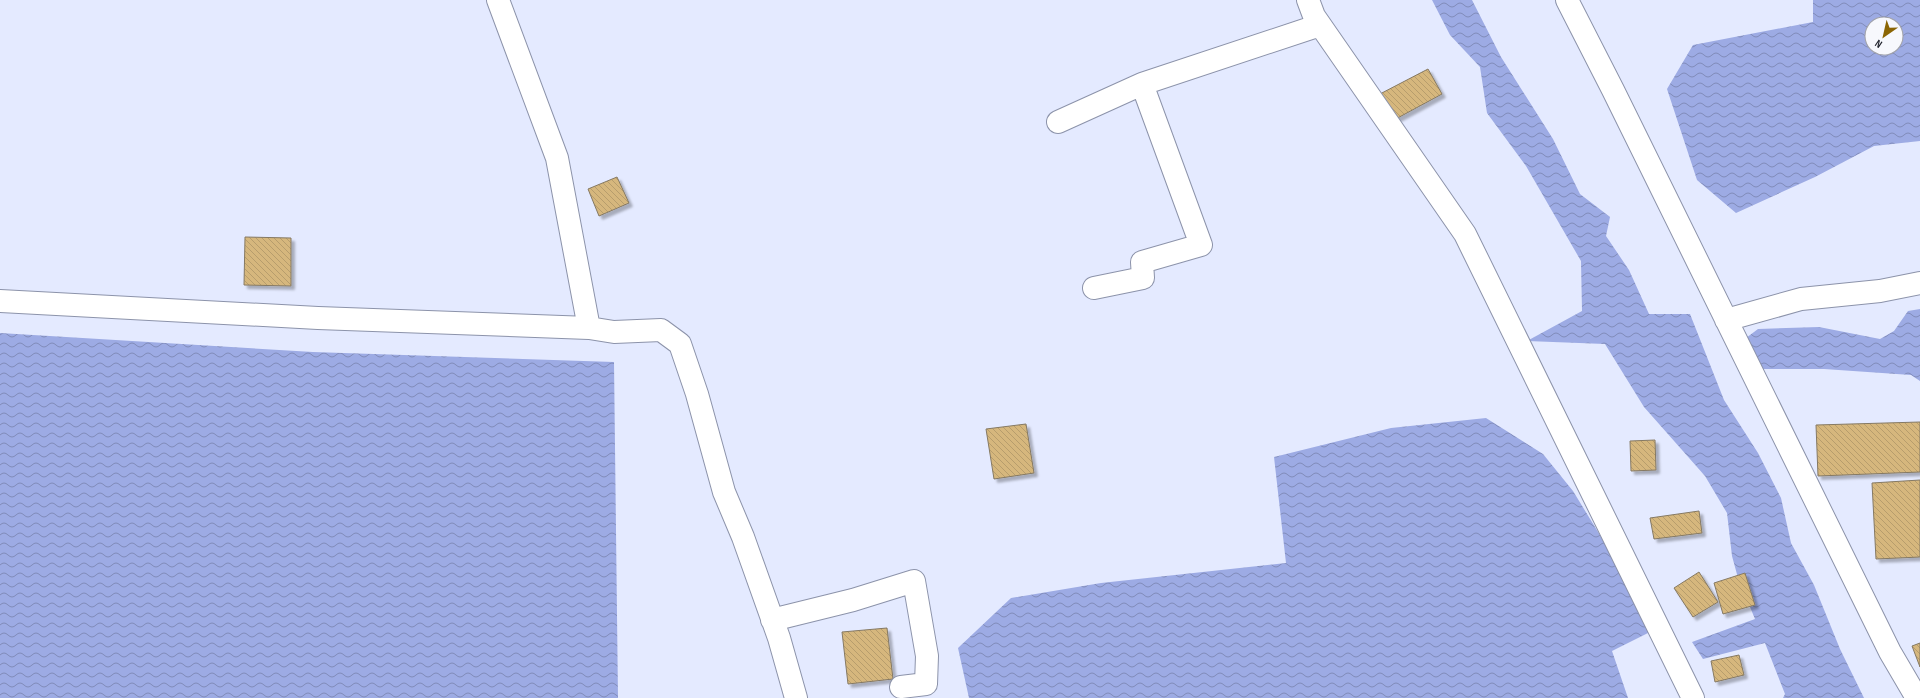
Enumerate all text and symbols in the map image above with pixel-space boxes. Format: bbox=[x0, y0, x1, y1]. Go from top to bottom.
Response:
north arrow bbox=[1864, 16, 1904, 56]
text: N bbox=[1873, 37, 1885, 51]

